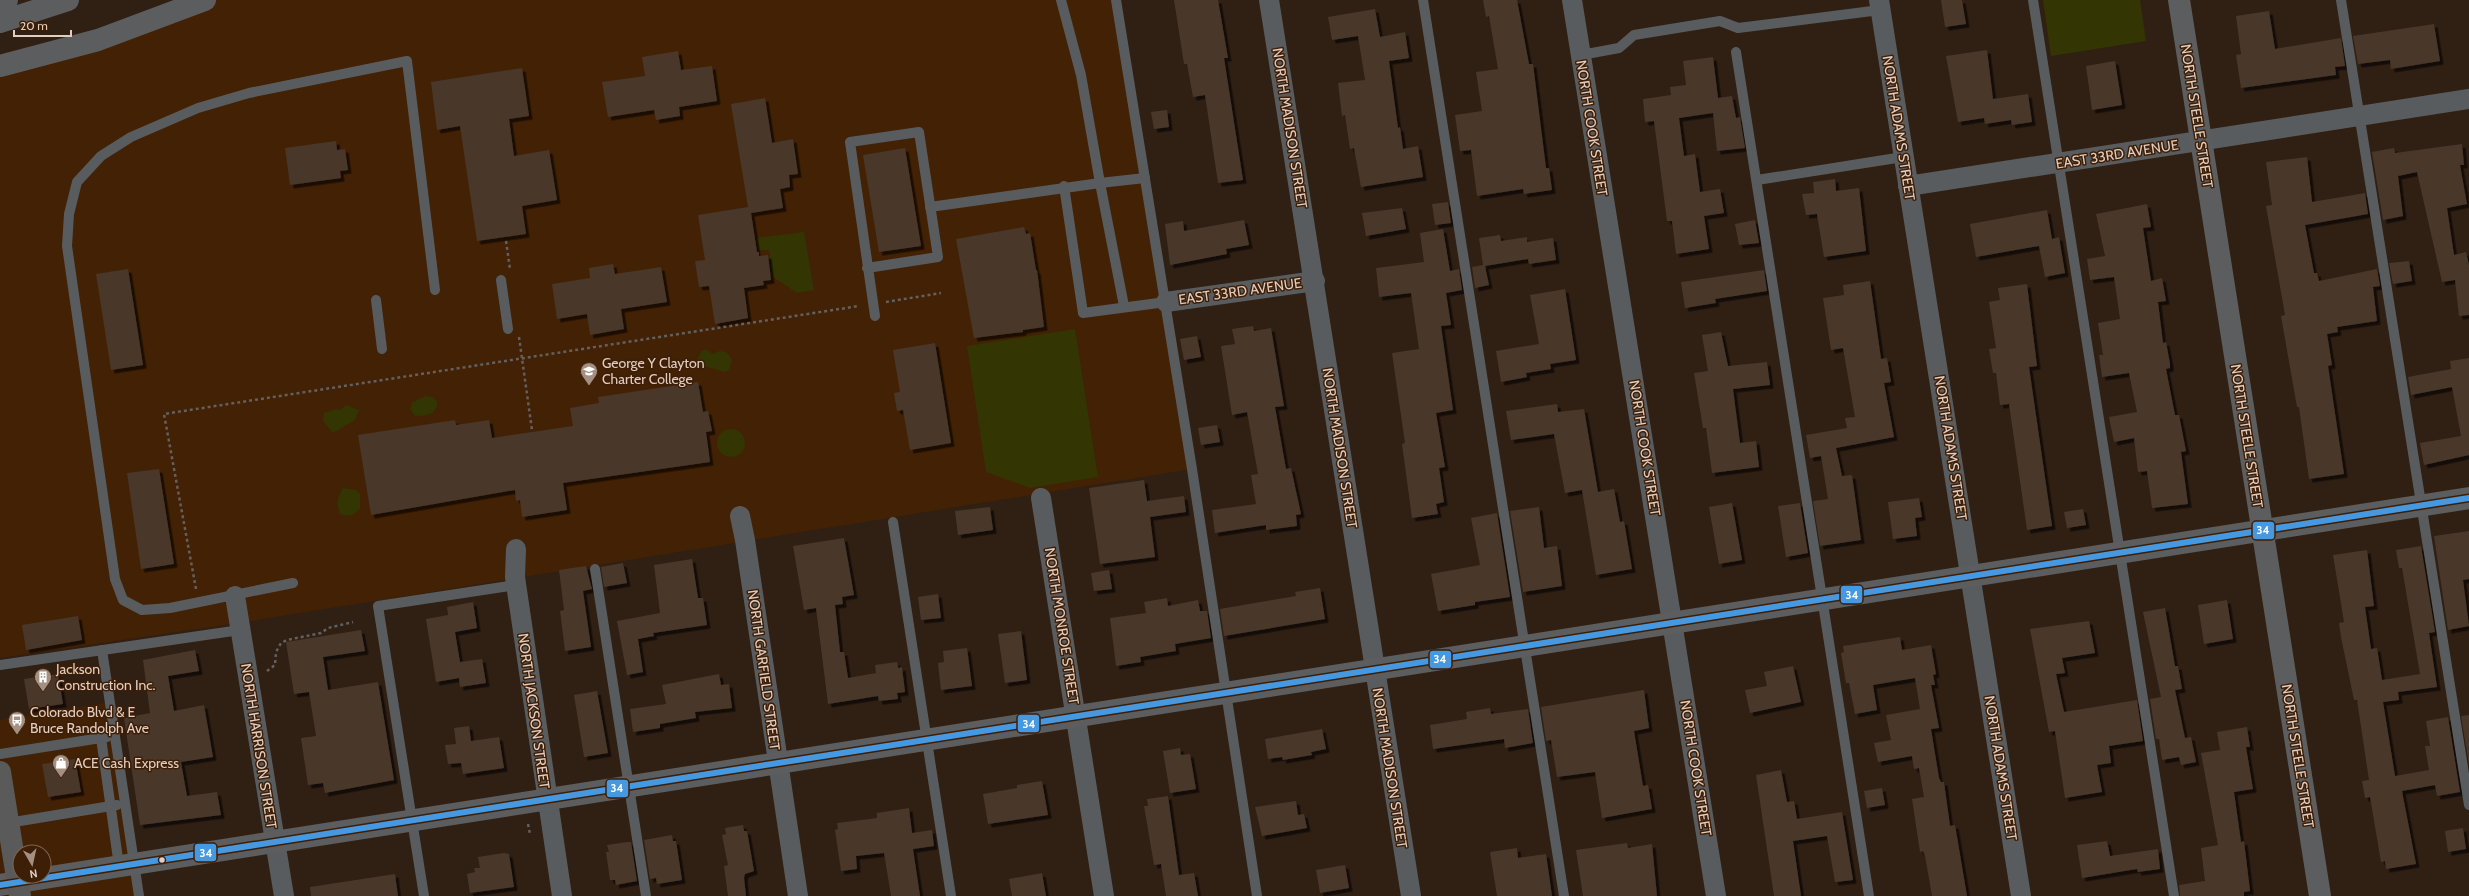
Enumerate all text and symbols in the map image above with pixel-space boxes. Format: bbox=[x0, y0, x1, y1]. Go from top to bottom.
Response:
scale bar bbox=[14, 12, 71, 38]
text: 20 m bbox=[20, 18, 48, 33]
street label: NORTH STEELE STREET bbox=[2177, 43, 2217, 190]
street label: NORTH MADISON STREET bbox=[1268, 47, 1312, 210]
street label: NORTH ADAMS STREET bbox=[1879, 54, 1919, 202]
street label: NORTH COOK STREET bbox=[1572, 59, 1612, 198]
street label: EAST 33RD AVENUE bbox=[2054, 135, 2180, 173]
street label: EAST 33RD AVENUE bbox=[1177, 273, 1303, 309]
place label: George Y Clayton Charter College bbox=[602, 354, 705, 388]
school or university icon: George Y Clayton Charter College bbox=[579, 361, 599, 386]
street label: NORTH STEELE STREET bbox=[2227, 363, 2267, 510]
street label: NORTH MADISON STREET bbox=[1318, 367, 1362, 530]
street label: NORTH ADAMS STREET bbox=[1931, 374, 1971, 522]
street label: NORTH COOK STREET bbox=[1625, 379, 1665, 518]
line badge: 34 bbox=[2252, 521, 2275, 540]
text: 34 bbox=[2257, 523, 2270, 537]
street label: NORTH MONROE STREET bbox=[1041, 546, 1083, 706]
line badge: 34 bbox=[1840, 585, 1863, 604]
text: 34 bbox=[1846, 588, 1859, 602]
street label: NORTH GARFIELD STREET bbox=[744, 589, 784, 752]
street label: NORTH JACKSON STREET bbox=[514, 632, 554, 790]
line badge: 34 bbox=[1429, 650, 1452, 669]
text: 34 bbox=[1434, 652, 1447, 666]
place label: Jackson Construction Inc. bbox=[55, 660, 156, 694]
street label: NORTH HARRISON STREET bbox=[237, 662, 281, 831]
building icon: Jackson Construction Inc. bbox=[33, 667, 53, 692]
street label: NORTH STEELE STREET bbox=[2278, 683, 2318, 830]
street label: NORTH MADISON STREET bbox=[1368, 687, 1412, 850]
street label: NORTH ADAMS STREET bbox=[1981, 694, 2021, 842]
street label: NORTH COOK STREET bbox=[1676, 699, 1716, 838]
place label: Colorado Blvd & E Bruce Randolph Ave bbox=[30, 703, 149, 737]
bus stop icon: Colorado Blvd & E Bruce Randolph Ave bbox=[7, 710, 27, 735]
line badge: 34 bbox=[1017, 714, 1040, 733]
text: 34 bbox=[1023, 717, 1036, 731]
shop icon: ACE Cash Express bbox=[51, 753, 71, 778]
place label: ACE Cash Express bbox=[74, 754, 179, 772]
line badge: 34 bbox=[606, 779, 629, 798]
text: 34 bbox=[611, 781, 624, 795]
line badge: 34 bbox=[194, 843, 217, 862]
north arrow bbox=[12, 844, 52, 884]
text: 34 bbox=[200, 846, 213, 860]
unlabelled marker bbox=[157, 855, 167, 865]
text: N bbox=[29, 866, 39, 881]

